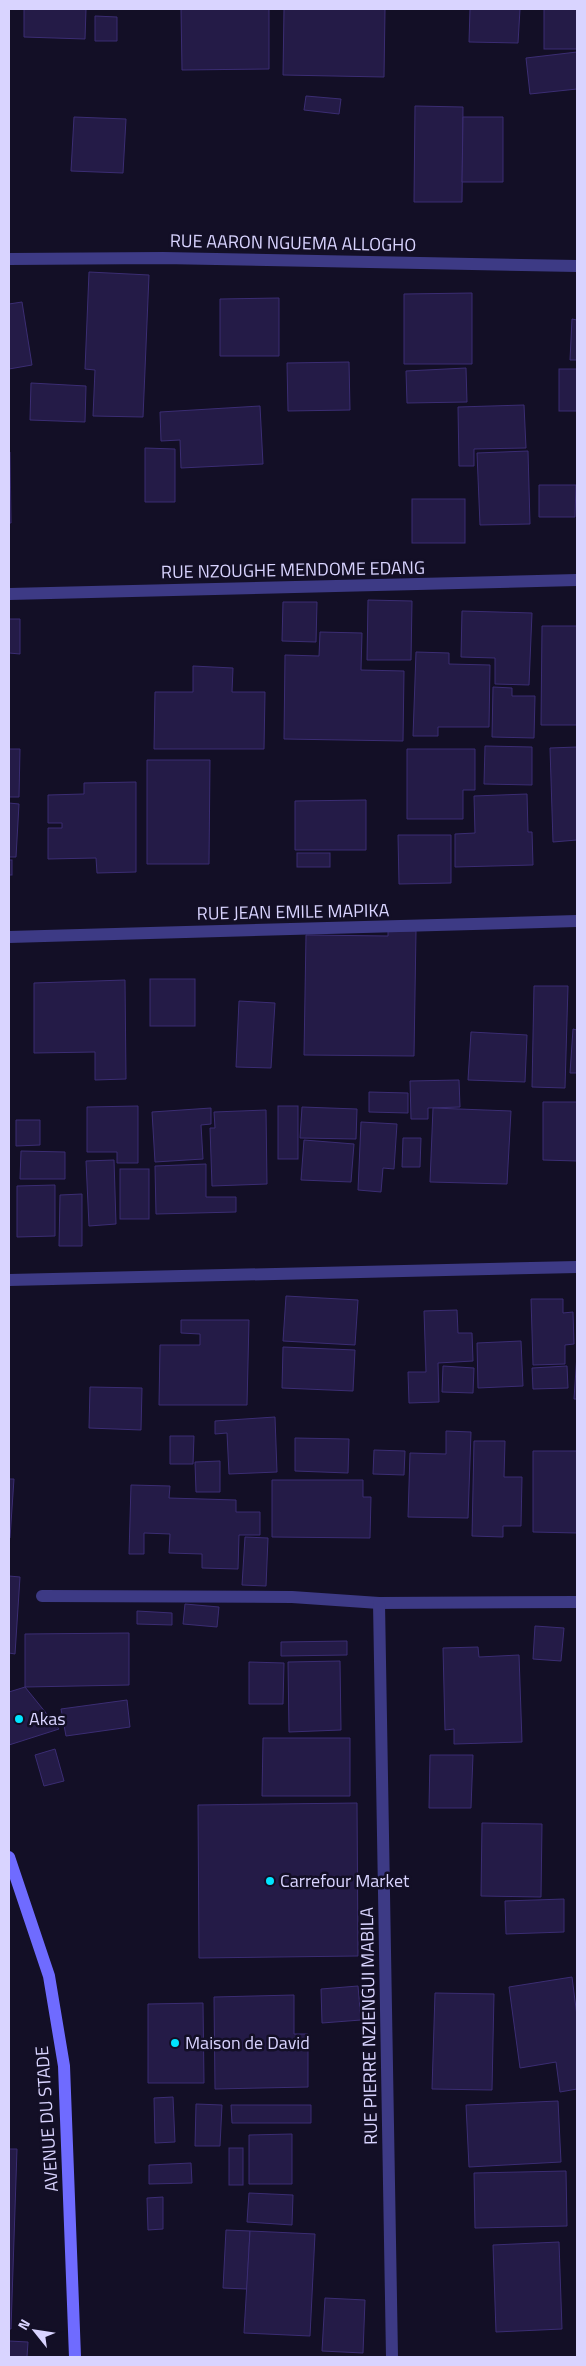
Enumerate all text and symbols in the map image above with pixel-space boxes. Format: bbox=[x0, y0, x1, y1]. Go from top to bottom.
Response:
street label: RUE AARON NGUEMA ALLOGHO bbox=[170, 227, 416, 258]
street label: RUE NZOUGHE MENDOME EDANG bbox=[161, 554, 425, 585]
street label: RUE JEAN EMILE MAPIKA bbox=[196, 896, 390, 927]
place label: Akas bbox=[29, 1705, 66, 1732]
marker: Akas bbox=[13, 1713, 25, 1725]
place label: Carrefour Market bbox=[280, 1867, 410, 1894]
marker: Carrefour Market bbox=[264, 1875, 276, 1887]
street label: RUE PIERRE NZIENGUI MABILA bbox=[353, 1907, 384, 2145]
place label: Maison de David bbox=[185, 2029, 310, 2056]
marker: Maison de David bbox=[169, 2037, 181, 2049]
street label: AVENUE DU STADE bbox=[28, 2045, 65, 2193]
north arrow bbox=[10, 2306, 60, 2356]
text: N bbox=[12, 2315, 35, 2334]

